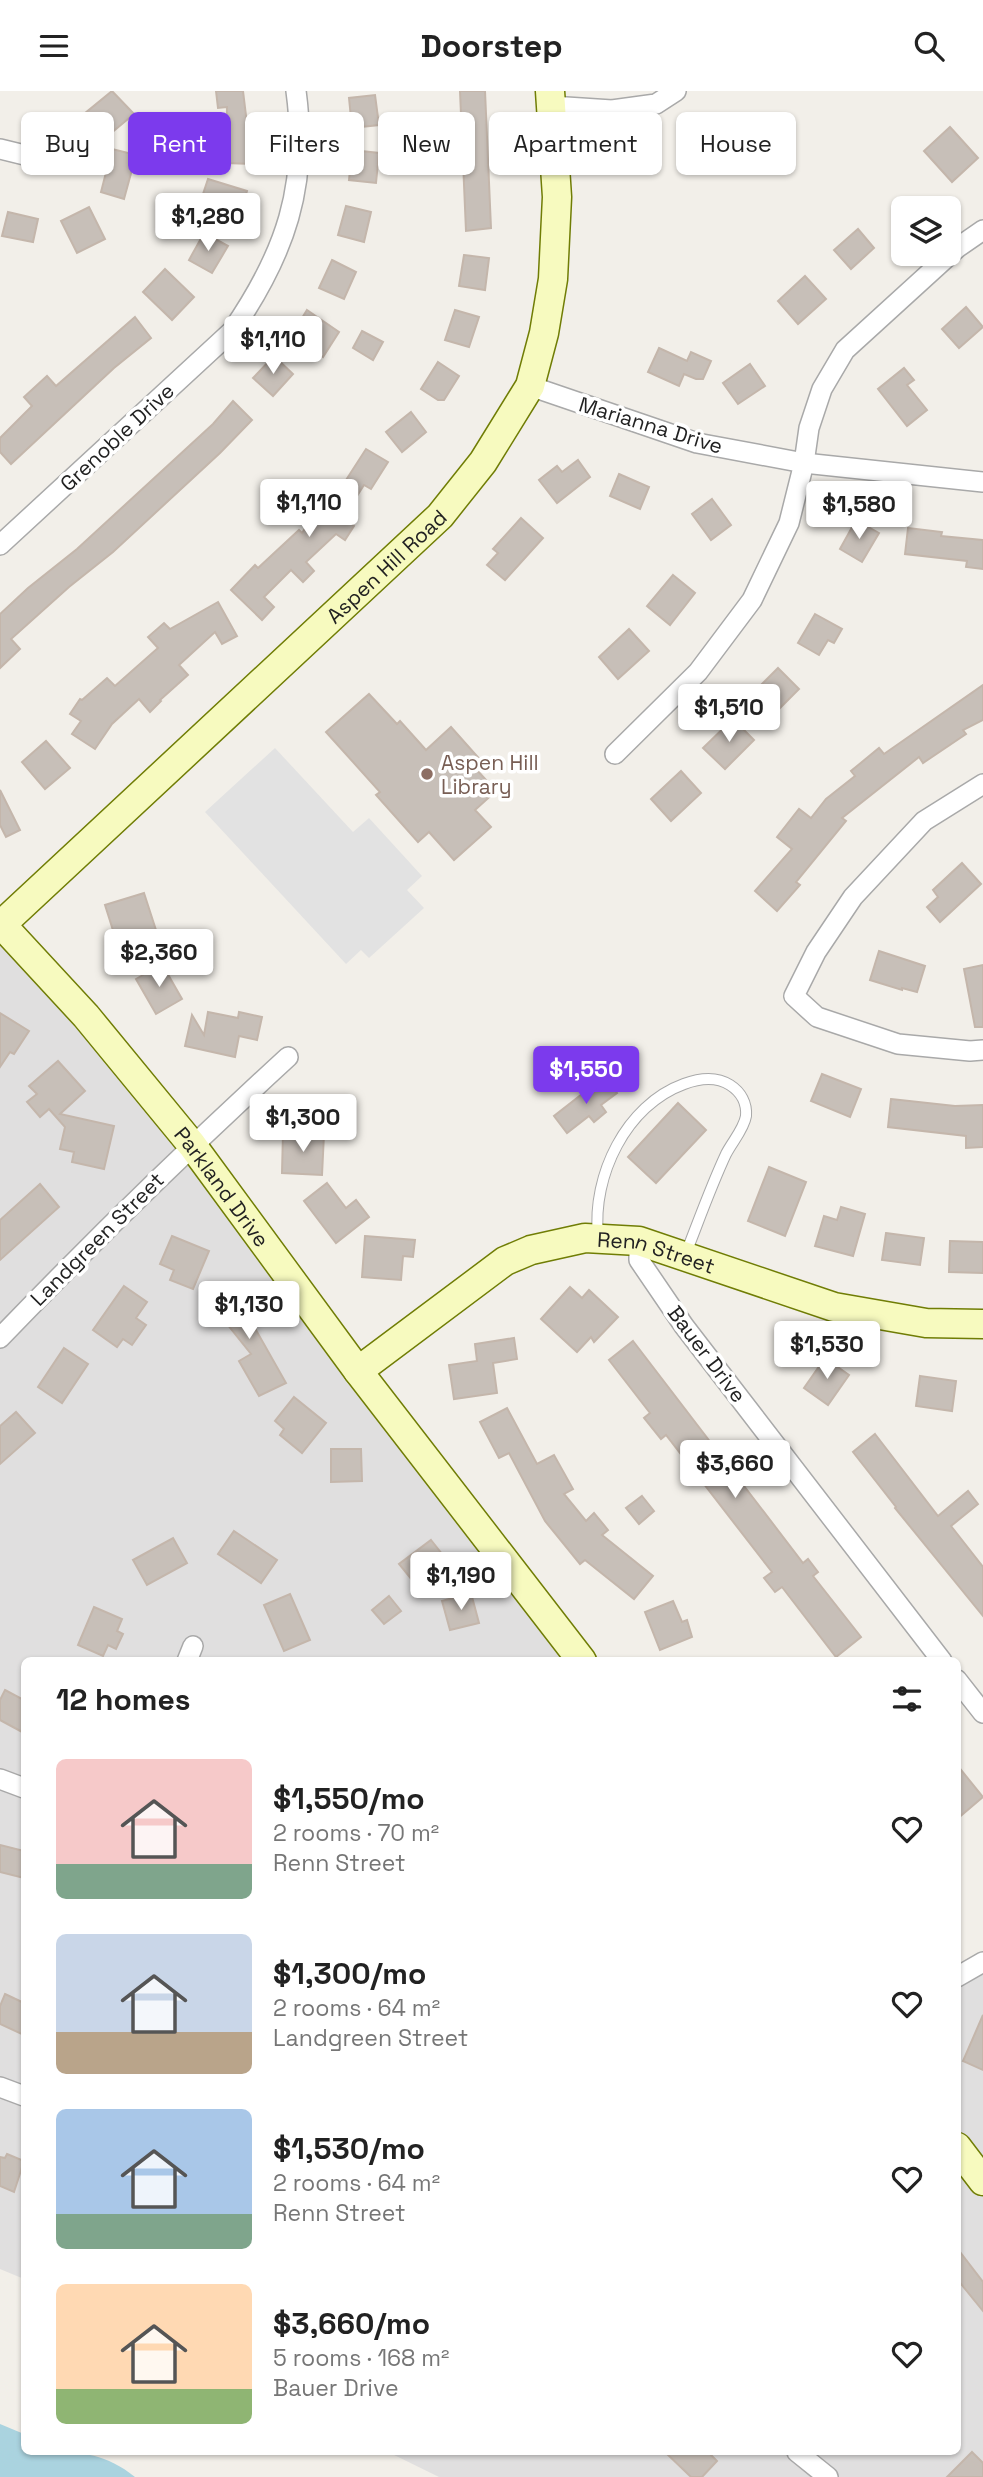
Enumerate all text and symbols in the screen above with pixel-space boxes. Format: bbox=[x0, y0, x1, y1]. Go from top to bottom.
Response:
text: Doorstep bbox=[420, 26, 563, 66]
icon: menu bbox=[35, 27, 73, 65]
icon: search bbox=[910, 27, 948, 65]
chip: Buy bbox=[21, 112, 114, 175]
chip: Rent bbox=[128, 112, 231, 175]
chip: Filters bbox=[245, 112, 364, 175]
chip: New bbox=[378, 112, 475, 175]
chip: Apartment bbox=[489, 112, 662, 175]
chip: House bbox=[676, 112, 796, 175]
pin: $1,280 bbox=[151, 193, 265, 253]
map controls bbox=[891, 196, 961, 266]
button: layers bbox=[891, 196, 961, 266]
text: $1,280 bbox=[171, 201, 245, 231]
pin: $1,110 bbox=[216, 317, 330, 376]
text: $1,110 bbox=[240, 324, 306, 354]
street label: Grenoble Drive bbox=[54, 377, 180, 497]
street label: Marianna Drive bbox=[576, 390, 726, 460]
pin: $1,110 bbox=[252, 479, 366, 539]
pin: $1,580 bbox=[802, 482, 916, 541]
text: $1,110 bbox=[276, 487, 342, 517]
text: $1,580 bbox=[822, 489, 896, 519]
street label: Aspen Hill Road bbox=[320, 503, 452, 629]
pin: $1,510 bbox=[672, 685, 786, 744]
text: $1,510 bbox=[694, 692, 764, 722]
place label: Aspen Hill Library bbox=[441, 749, 539, 800]
marker: Aspen Hill Library bbox=[419, 766, 435, 782]
pin: $2,360 bbox=[102, 929, 216, 989]
text: $2,360 bbox=[120, 937, 198, 967]
pin: $1,550 bbox=[529, 1047, 643, 1106]
text: $1,550 bbox=[549, 1054, 623, 1084]
pin: $1,300 bbox=[246, 1095, 360, 1154]
text: $1,300 bbox=[266, 1102, 340, 1132]
street label: Parkland Drive bbox=[169, 1121, 276, 1252]
street label: Landgreen Street bbox=[24, 1166, 170, 1312]
street label: Renn Street bbox=[597, 1225, 718, 1279]
pin: $1,130 bbox=[192, 1281, 306, 1341]
text: $1,130 bbox=[214, 1289, 284, 1319]
street label: Bauer Drive bbox=[662, 1300, 752, 1408]
pin: $1,530 bbox=[770, 1321, 884, 1381]
text: $1,530 bbox=[790, 1329, 864, 1359]
pin: $3,660 bbox=[678, 1441, 792, 1500]
text: $3,660 bbox=[696, 1448, 774, 1478]
pin: $1,190 bbox=[404, 1553, 518, 1612]
text: $1,190 bbox=[426, 1560, 496, 1590]
text: 12 homes bbox=[56, 1680, 191, 1719]
icon: filters bbox=[888, 1680, 926, 1718]
text: $1,550/mo bbox=[273, 1779, 425, 1818]
icon: home bbox=[112, 1787, 196, 1871]
icon: heart bbox=[888, 1810, 926, 1848]
text: 2 rooms · 70 m² bbox=[273, 1818, 439, 1848]
text: Renn Street bbox=[273, 1848, 406, 1878]
text: $1,300/mo bbox=[273, 1954, 426, 1993]
icon: home bbox=[112, 1962, 196, 2046]
icon: heart bbox=[888, 1985, 926, 2023]
text: 2 rooms · 64 m² bbox=[273, 1993, 440, 2023]
text: Landgreen Street bbox=[273, 2023, 468, 2053]
text: $1,530/mo bbox=[273, 2129, 425, 2168]
icon: home bbox=[112, 2137, 196, 2221]
icon: heart bbox=[888, 2160, 926, 2198]
text: 2 rooms · 64 m² bbox=[273, 2168, 440, 2198]
text: Renn Street bbox=[273, 2198, 406, 2228]
text: $3,660/mo bbox=[273, 2304, 430, 2343]
icon: home bbox=[112, 2312, 196, 2396]
icon: heart bbox=[888, 2335, 926, 2373]
text: 5 rooms · 168 m² bbox=[273, 2343, 450, 2373]
text: Bauer Drive bbox=[273, 2373, 399, 2403]

